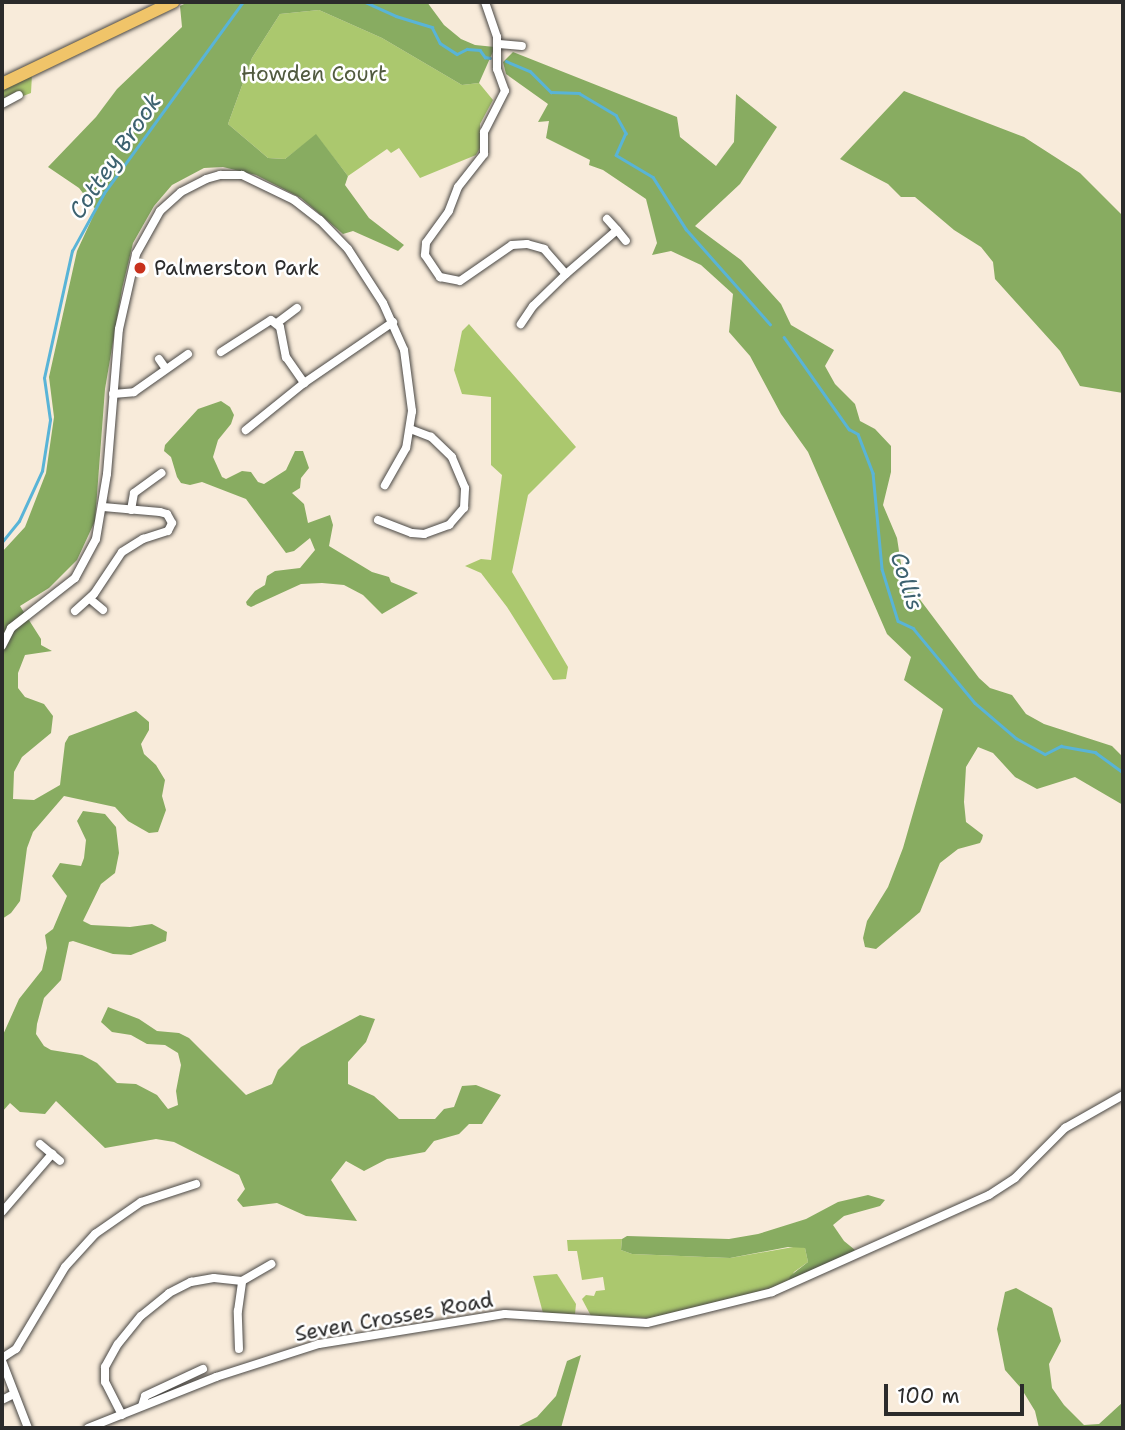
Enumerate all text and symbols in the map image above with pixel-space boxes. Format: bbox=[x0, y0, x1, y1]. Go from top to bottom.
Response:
park label: Howden Court bbox=[241, 61, 387, 87]
water label: Cottey Brook bbox=[63, 88, 167, 224]
place label: Palmerston Park bbox=[154, 255, 319, 281]
marker: Palmerston Park bbox=[132, 260, 148, 276]
water label: Collis bbox=[885, 548, 929, 614]
street label: Seven Crosses Road bbox=[293, 1287, 495, 1347]
scale bar bbox=[887, 1370, 1027, 1414]
text: 100 m bbox=[897, 1382, 960, 1410]

